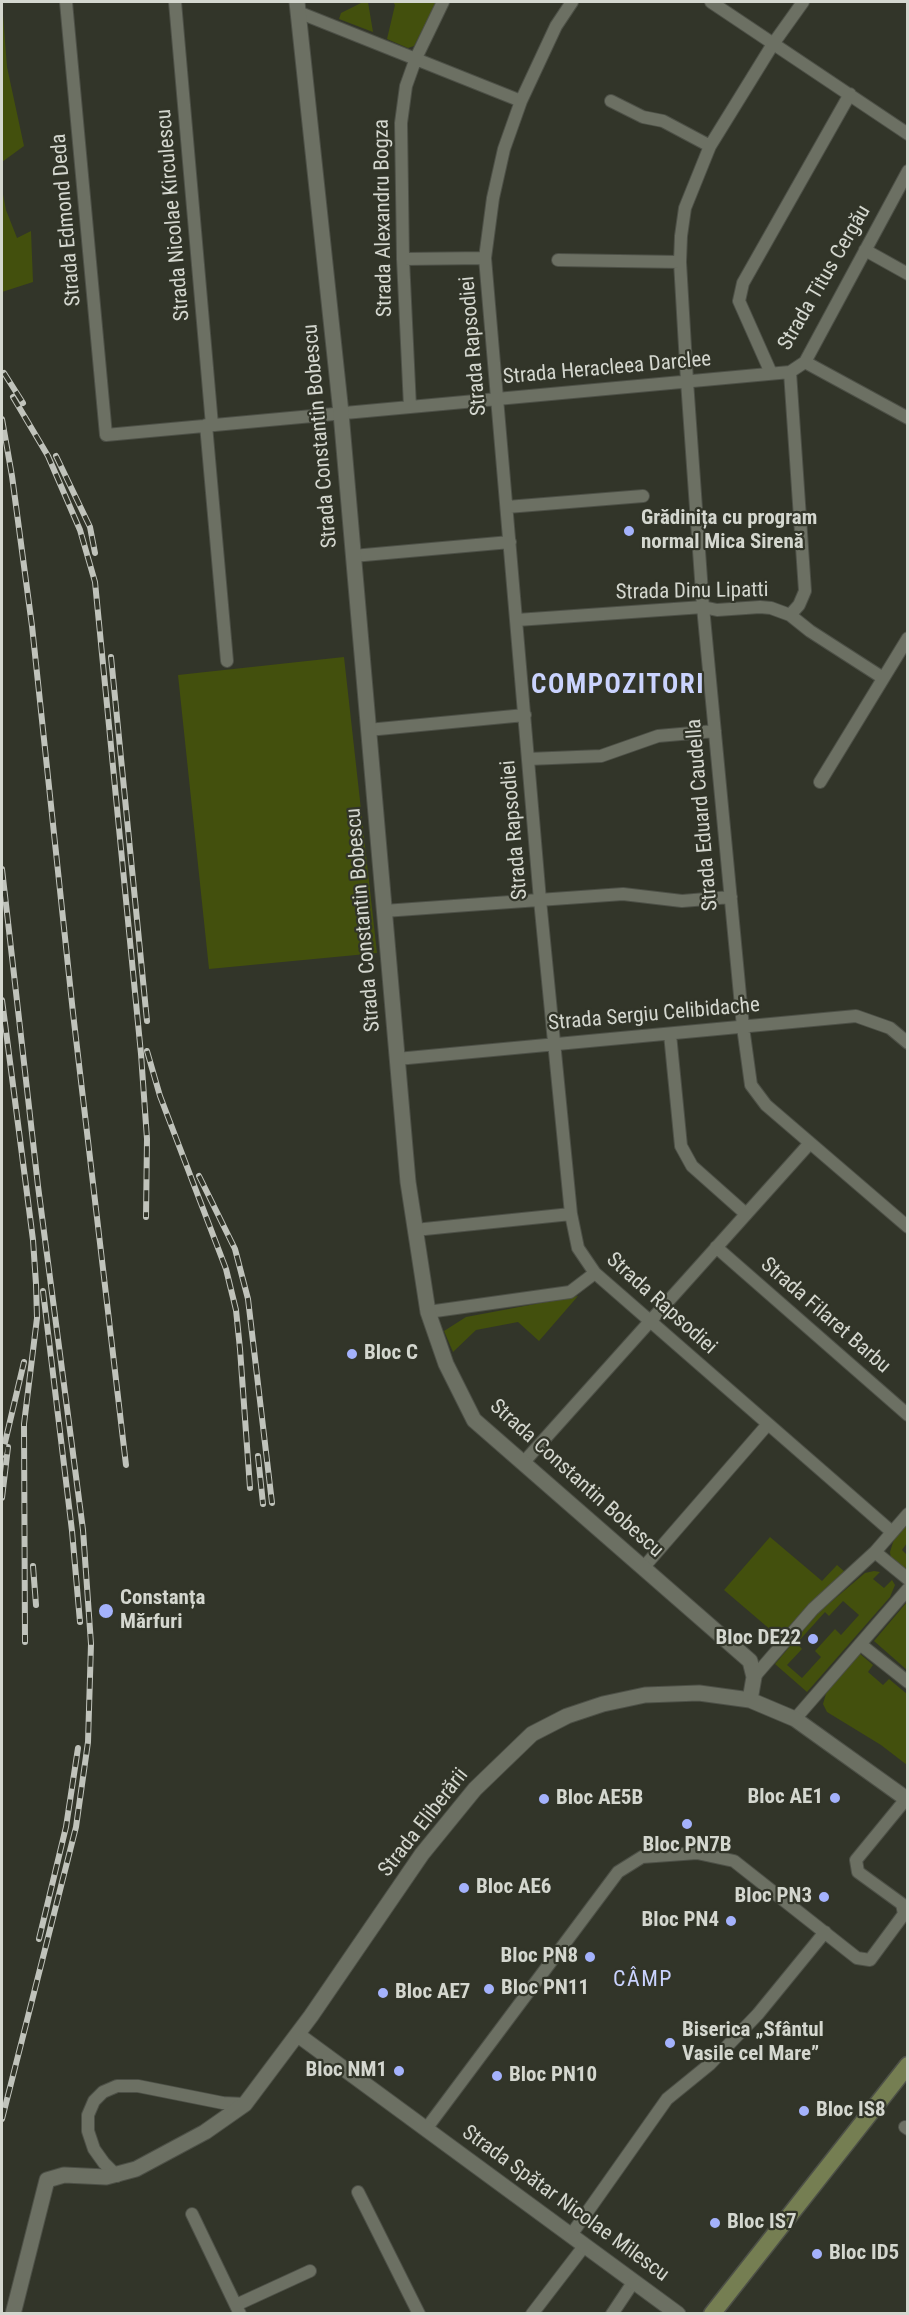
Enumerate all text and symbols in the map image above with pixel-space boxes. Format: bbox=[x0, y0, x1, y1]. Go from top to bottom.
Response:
street label: Strada Nicolae Kirculescu bbox=[152, 108, 196, 322]
street label: Strada Alexandru Bogza bbox=[370, 119, 398, 317]
street label: Strada Edmond Deda bbox=[47, 133, 87, 307]
street label: Strada Titus Cergău bbox=[773, 201, 877, 355]
street label: Strada Rapsodiei bbox=[455, 275, 493, 417]
street label: Strada Constantin Bobescu bbox=[299, 323, 343, 549]
street label: Strada Heracleea Darclee bbox=[502, 347, 712, 391]
place label: Grădinița cu program normal Mica Sirenă bbox=[641, 506, 817, 556]
marker: Grădinița cu program normal Mica Sirenă bbox=[622, 524, 636, 538]
street label: Strada Dinu Lipatti bbox=[615, 578, 769, 606]
district label: COMPOZITORI bbox=[531, 670, 705, 702]
street label: Strada Eduard Caudella bbox=[682, 718, 724, 912]
street label: Strada Rapsodiei bbox=[496, 759, 534, 901]
street label: Strada Constantin Bobescu bbox=[342, 807, 386, 1033]
street label: Strada Sergiu Celibidache bbox=[547, 993, 761, 1037]
street label: Strada Rapsodiei bbox=[601, 1248, 721, 1360]
street label: Strada Filaret Barbu bbox=[755, 1253, 895, 1379]
place label: Bloc C bbox=[364, 1341, 418, 1367]
marker: Bloc C bbox=[345, 1347, 359, 1361]
street label: Strada Constantin Bobescu bbox=[484, 1394, 668, 1564]
place label: Constanța Mărfuri bbox=[120, 1586, 205, 1636]
marker: Constanța Mărfuri bbox=[97, 1602, 115, 1620]
place label: Bloc DE22 bbox=[716, 1626, 801, 1652]
marker: Bloc DE22 bbox=[806, 1632, 820, 1646]
street label: Strada Eliberării bbox=[374, 1764, 474, 1882]
place label: Bloc AE1 bbox=[748, 1785, 823, 1811]
place label: Bloc AE5B bbox=[556, 1786, 643, 1812]
marker: Bloc AE1 bbox=[828, 1791, 842, 1805]
marker: Bloc AE5B bbox=[537, 1792, 551, 1806]
marker: Bloc PN7B bbox=[680, 1817, 694, 1831]
place label: Bloc PN7B bbox=[642, 1833, 732, 1859]
place label: Bloc AE6 bbox=[476, 1875, 551, 1901]
marker: Bloc AE6 bbox=[457, 1881, 471, 1895]
place label: Bloc PN3 bbox=[735, 1884, 812, 1910]
marker: Bloc PN3 bbox=[817, 1890, 831, 1904]
place label: Bloc PN4 bbox=[642, 1908, 719, 1934]
marker: Bloc PN4 bbox=[724, 1914, 738, 1928]
place label: Bloc PN8 bbox=[501, 1944, 578, 1970]
marker: Bloc PN8 bbox=[583, 1950, 597, 1964]
district label: CÂMP bbox=[613, 1967, 673, 1993]
place label: Bloc PN11 bbox=[501, 1976, 589, 2002]
place label: Bloc AE7 bbox=[395, 1980, 470, 2006]
marker: Bloc PN11 bbox=[482, 1982, 496, 1996]
marker: Bloc AE7 bbox=[376, 1986, 390, 2000]
place label: Biserica „Sfântul Vasile cel Mare” bbox=[682, 2018, 824, 2068]
marker: Biserica „Sfântul Vasile cel Mare” bbox=[663, 2036, 677, 2050]
place label: Bloc NM1 bbox=[306, 2058, 387, 2084]
place label: Bloc PN10 bbox=[509, 2063, 597, 2089]
marker: Bloc NM1 bbox=[392, 2064, 406, 2078]
marker: Bloc PN10 bbox=[490, 2069, 504, 2083]
place label: Bloc IS8 bbox=[816, 2098, 886, 2124]
marker: Bloc IS8 bbox=[797, 2104, 811, 2118]
street label: Strada Spătar Nicolae Milescu bbox=[457, 2120, 673, 2288]
place label: Bloc IS7 bbox=[727, 2210, 797, 2236]
marker: Bloc IS7 bbox=[708, 2216, 722, 2230]
place label: Bloc ID5 bbox=[829, 2241, 899, 2267]
marker: Bloc ID5 bbox=[810, 2247, 824, 2261]

